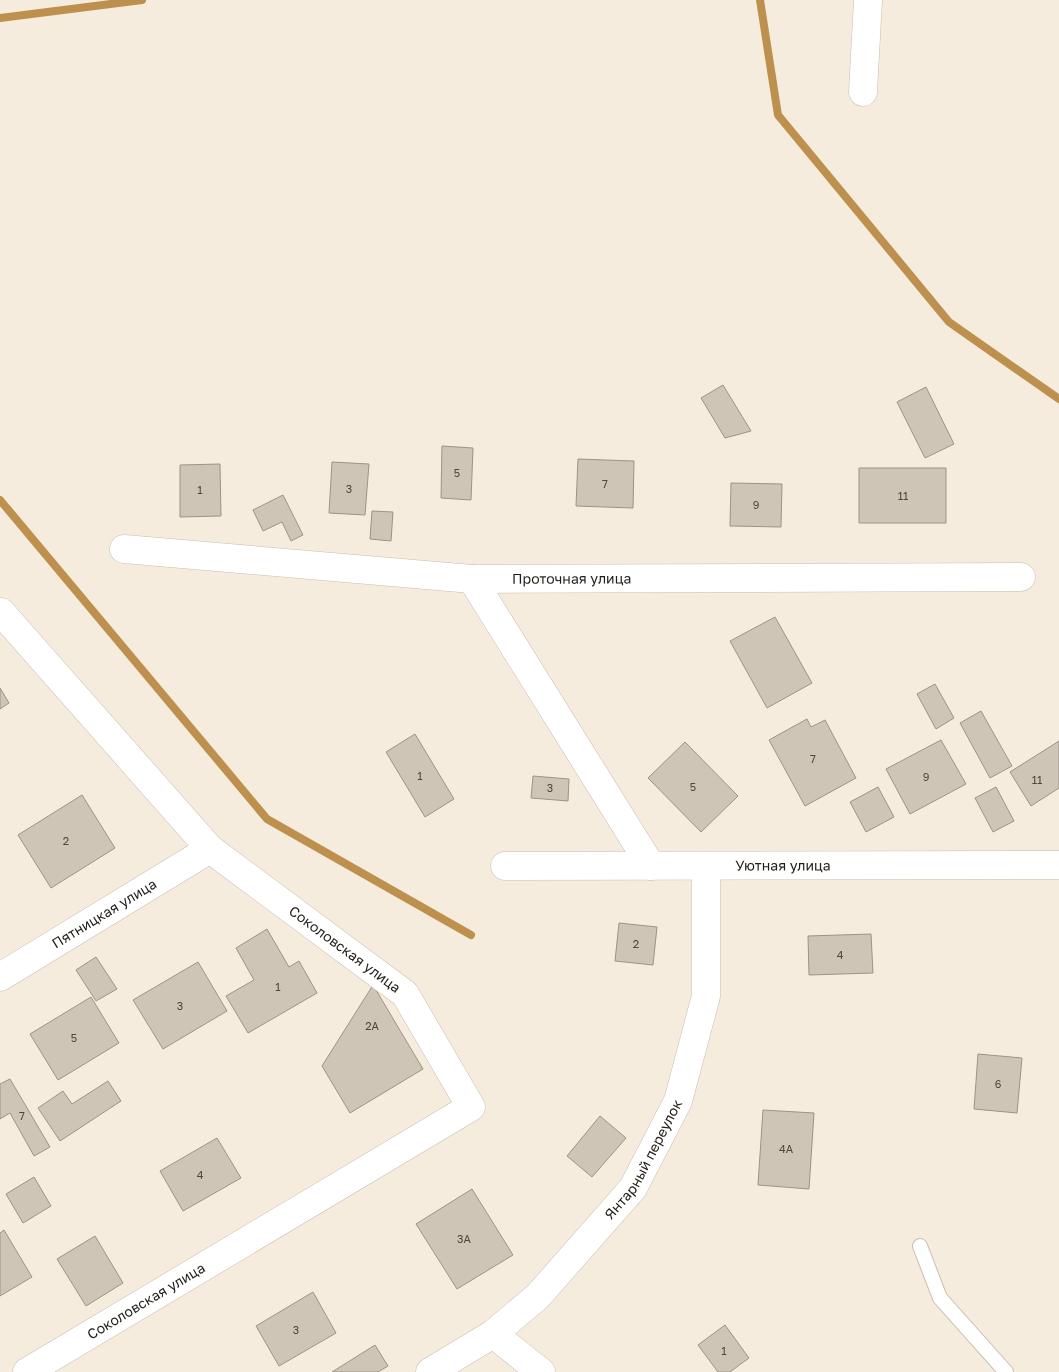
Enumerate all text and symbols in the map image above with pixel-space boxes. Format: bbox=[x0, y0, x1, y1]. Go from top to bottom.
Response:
house number: 5 bbox=[454, 466, 460, 479]
house number: 7 bbox=[602, 477, 608, 490]
house number: 3 bbox=[346, 482, 352, 495]
house number: 1 bbox=[197, 483, 203, 496]
house number: 11 bbox=[898, 489, 908, 502]
house number: 9 bbox=[753, 498, 759, 511]
street label: Проточная улица bbox=[512, 569, 631, 587]
house number: 7 bbox=[810, 752, 816, 765]
house number: 1 bbox=[417, 769, 423, 782]
house number: 9 bbox=[923, 770, 929, 783]
house number: 11 bbox=[1032, 773, 1042, 786]
house number: 5 bbox=[690, 780, 696, 793]
house number: 3 bbox=[547, 781, 553, 794]
house number: 2 bbox=[63, 834, 69, 847]
street label: Уютная улица bbox=[735, 856, 831, 874]
street label: Пятницкая улица bbox=[48, 875, 159, 951]
street label: Соколовская улица bbox=[286, 902, 404, 996]
house number: 2 bbox=[633, 937, 639, 950]
house number: 4 bbox=[837, 948, 844, 961]
house number: 1 bbox=[275, 980, 281, 993]
house number: 3 bbox=[177, 999, 183, 1012]
house number: 2А bbox=[365, 1019, 380, 1032]
house number: 5 bbox=[71, 1031, 77, 1044]
house number: 6 bbox=[995, 1077, 1002, 1090]
street label: Янтарный переулок bbox=[600, 1096, 685, 1223]
house number: 7 bbox=[19, 1109, 25, 1122]
house number: 4А bbox=[779, 1142, 794, 1155]
house number: 4 bbox=[197, 1168, 204, 1181]
house number: 3А bbox=[457, 1232, 472, 1245]
street label: Соколовская улица bbox=[84, 1259, 208, 1342]
house number: 3 bbox=[293, 1323, 299, 1336]
house number: 1 bbox=[721, 1344, 727, 1357]

